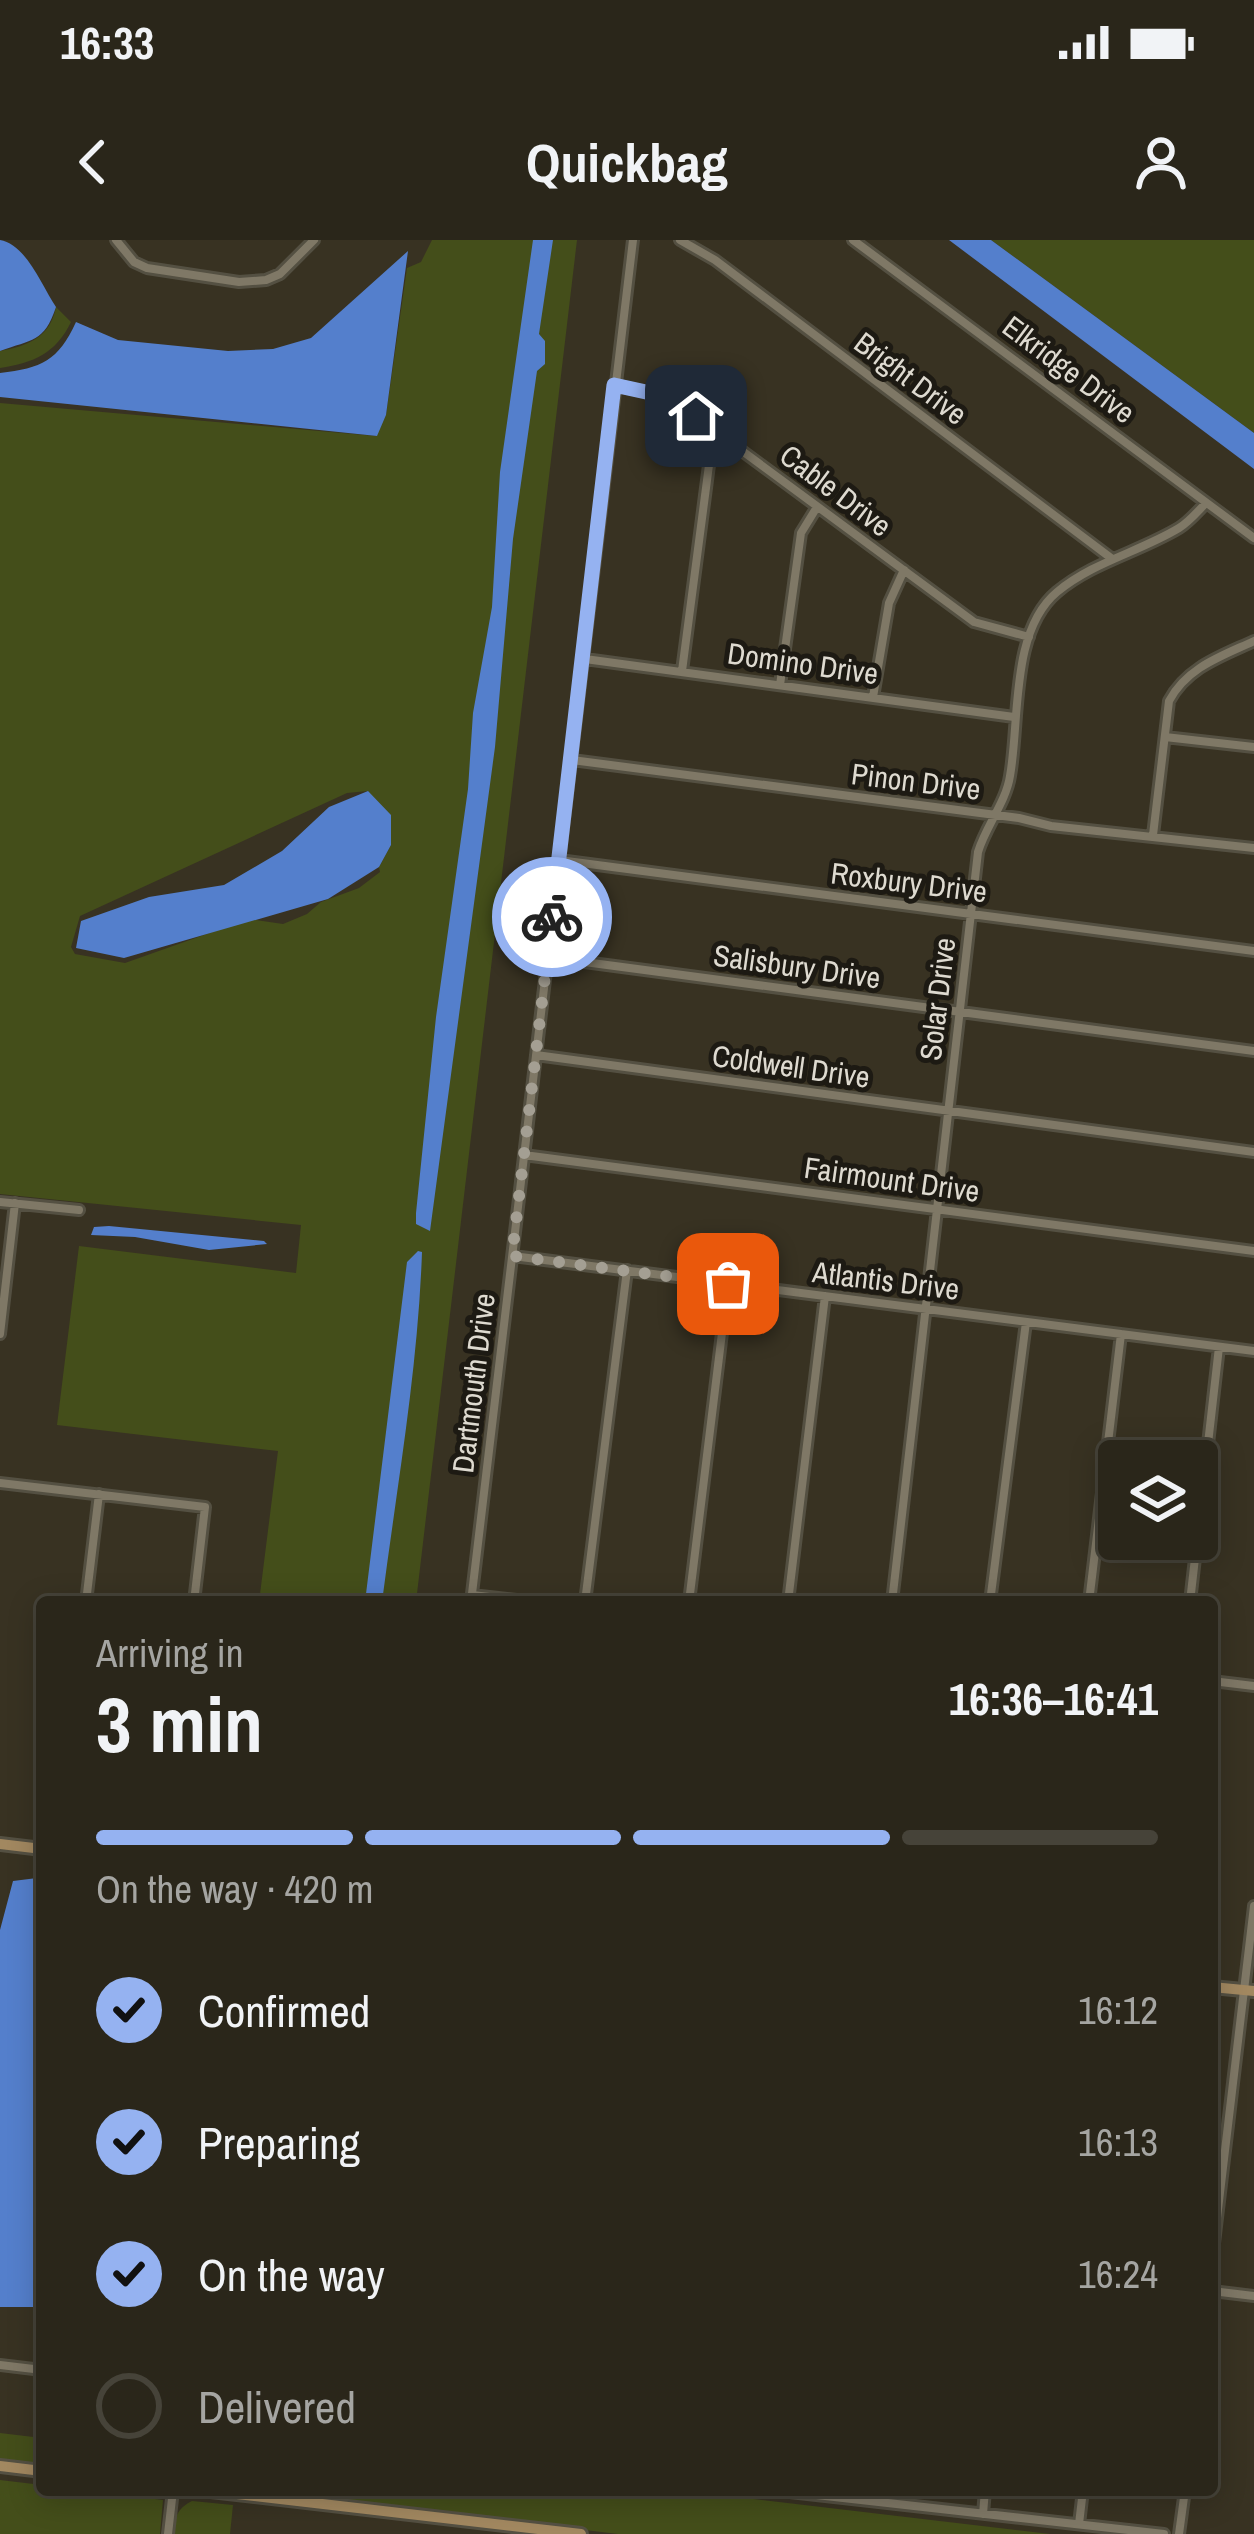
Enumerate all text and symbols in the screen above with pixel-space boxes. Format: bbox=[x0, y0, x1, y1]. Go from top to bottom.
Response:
text: 16:33 bbox=[60, 12, 154, 73]
text: Quickbag bbox=[526, 126, 728, 199]
icon: back bbox=[60, 129, 126, 195]
icon: person bbox=[1128, 129, 1194, 195]
street label: Elkridge Drive bbox=[995, 306, 1143, 432]
street label: Bright Drive bbox=[847, 323, 975, 433]
pin bbox=[645, 365, 747, 467]
icon: home bbox=[663, 383, 729, 449]
street label: Cable Drive bbox=[772, 435, 900, 545]
street label: Domino Drive bbox=[725, 633, 881, 693]
street label: Pinon Drive bbox=[849, 753, 983, 809]
street label: Roxbury Drive bbox=[829, 853, 989, 911]
courier bbox=[492, 857, 612, 977]
icon: bike bbox=[519, 884, 585, 950]
street label: Salisbury Drive bbox=[711, 934, 883, 998]
street label: Solar Drive bbox=[910, 936, 964, 1062]
street label: Coldwell Drive bbox=[710, 1035, 872, 1097]
street label: Fairmount Drive bbox=[802, 1147, 982, 1211]
pin bbox=[677, 1233, 779, 1335]
icon: bag bbox=[695, 1251, 761, 1317]
street label: Atlantis Drive bbox=[809, 1251, 962, 1309]
street label: Dartmouth Drive bbox=[442, 1291, 504, 1475]
map controls bbox=[1098, 1440, 1218, 1560]
button: layers bbox=[1098, 1440, 1218, 1560]
text: Arriving in bbox=[96, 1627, 244, 1679]
text: 16:36–16:41 bbox=[949, 1668, 1158, 1729]
text: 3 min bbox=[96, 1671, 263, 1776]
text: On the way · 420 m bbox=[96, 1863, 373, 1915]
icon: check bbox=[96, 1977, 162, 2043]
text: Confirmed bbox=[198, 1980, 370, 2041]
text: 16:12 bbox=[1078, 1984, 1158, 2036]
icon: check bbox=[96, 2109, 162, 2175]
text: Preparing bbox=[198, 2112, 360, 2173]
text: 16:13 bbox=[1078, 2116, 1158, 2168]
icon: check bbox=[96, 2241, 162, 2307]
text: On the way bbox=[198, 2244, 385, 2305]
text: 16:24 bbox=[1078, 2248, 1158, 2300]
text: Delivered bbox=[198, 2376, 356, 2437]

